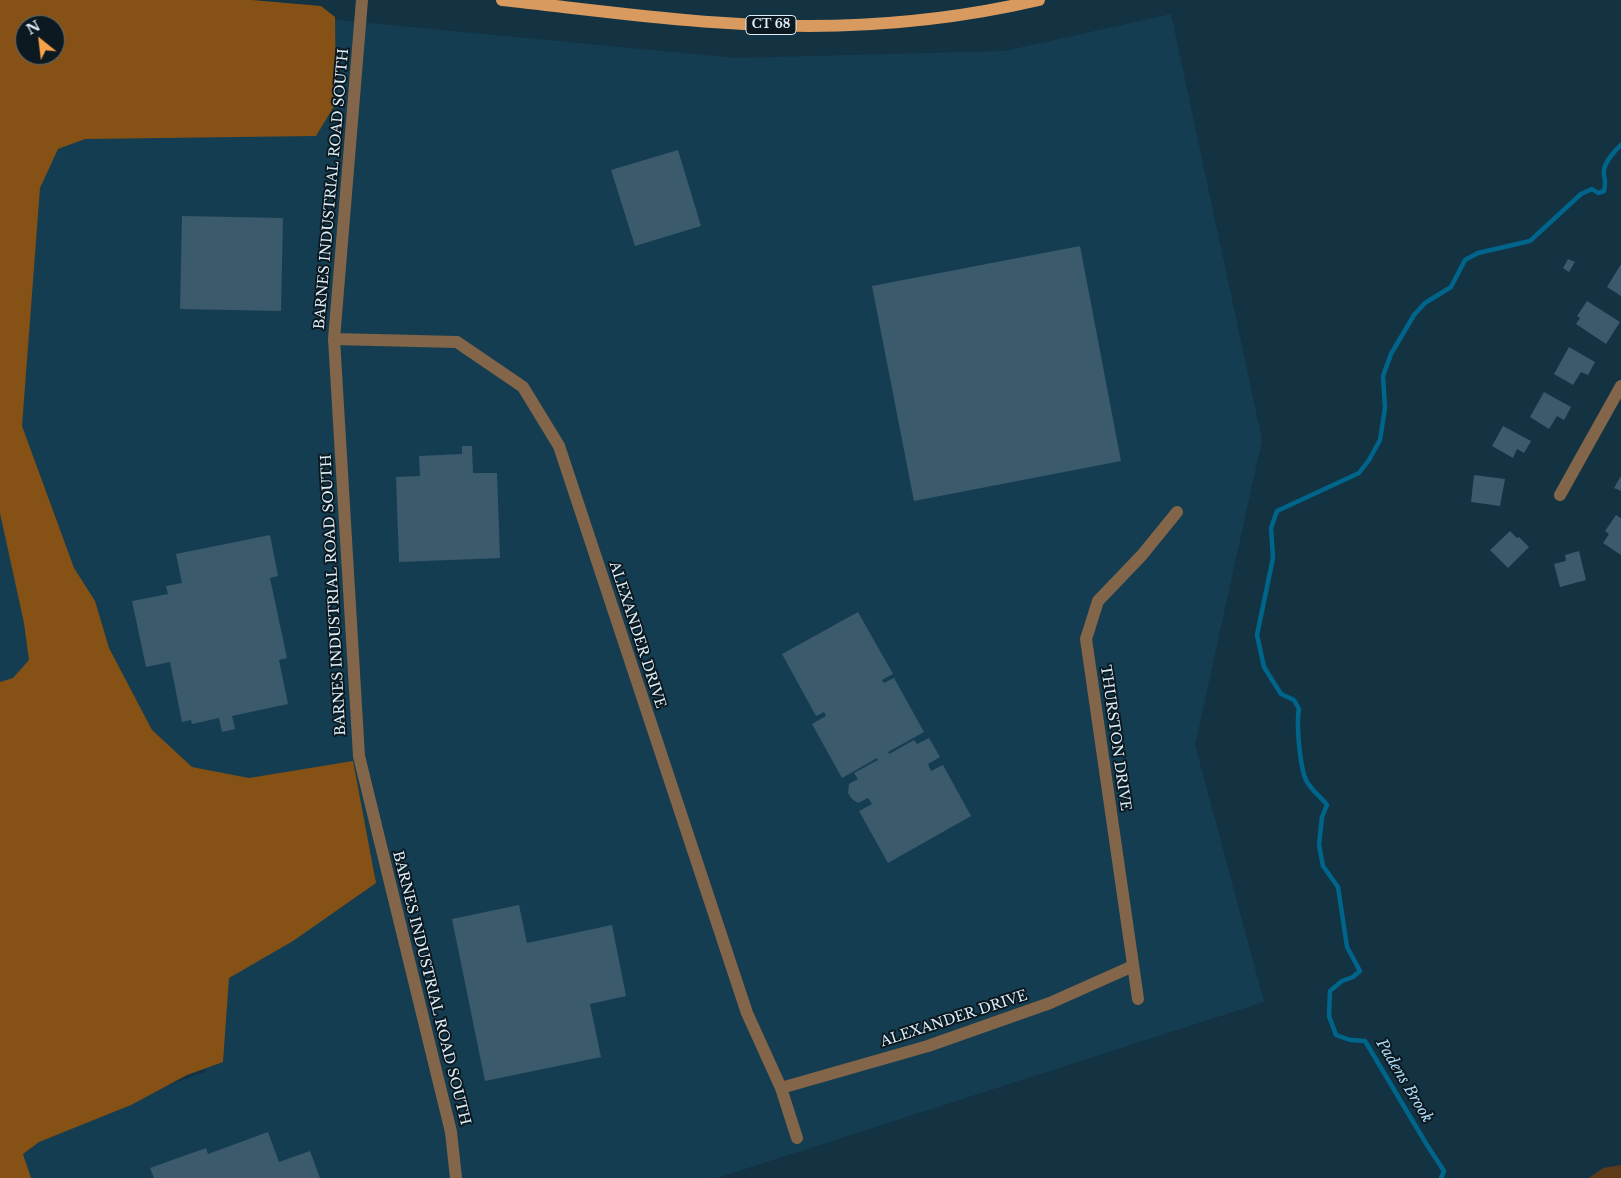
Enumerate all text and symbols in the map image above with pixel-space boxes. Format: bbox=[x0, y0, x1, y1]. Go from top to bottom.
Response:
north arrow bbox=[15, 15, 65, 65]
road number: CT 68 bbox=[746, 16, 796, 34]
text: N bbox=[23, 17, 43, 39]
street label: BARNES INDUSTRIAL ROAD SOUTH bbox=[311, 48, 353, 330]
street label: BARNES INDUSTRIAL ROAD SOUTH bbox=[318, 454, 350, 736]
street label: ALEXANDER DRIVE bbox=[605, 559, 669, 711]
street label: THURSTON DRIVE bbox=[1096, 664, 1134, 812]
street label: BARNES INDUSTRIAL ROAD SOUTH bbox=[389, 849, 473, 1127]
street label: ALEXANDER DRIVE bbox=[878, 987, 1030, 1051]
water label: Padens Brook bbox=[1372, 1036, 1436, 1126]

